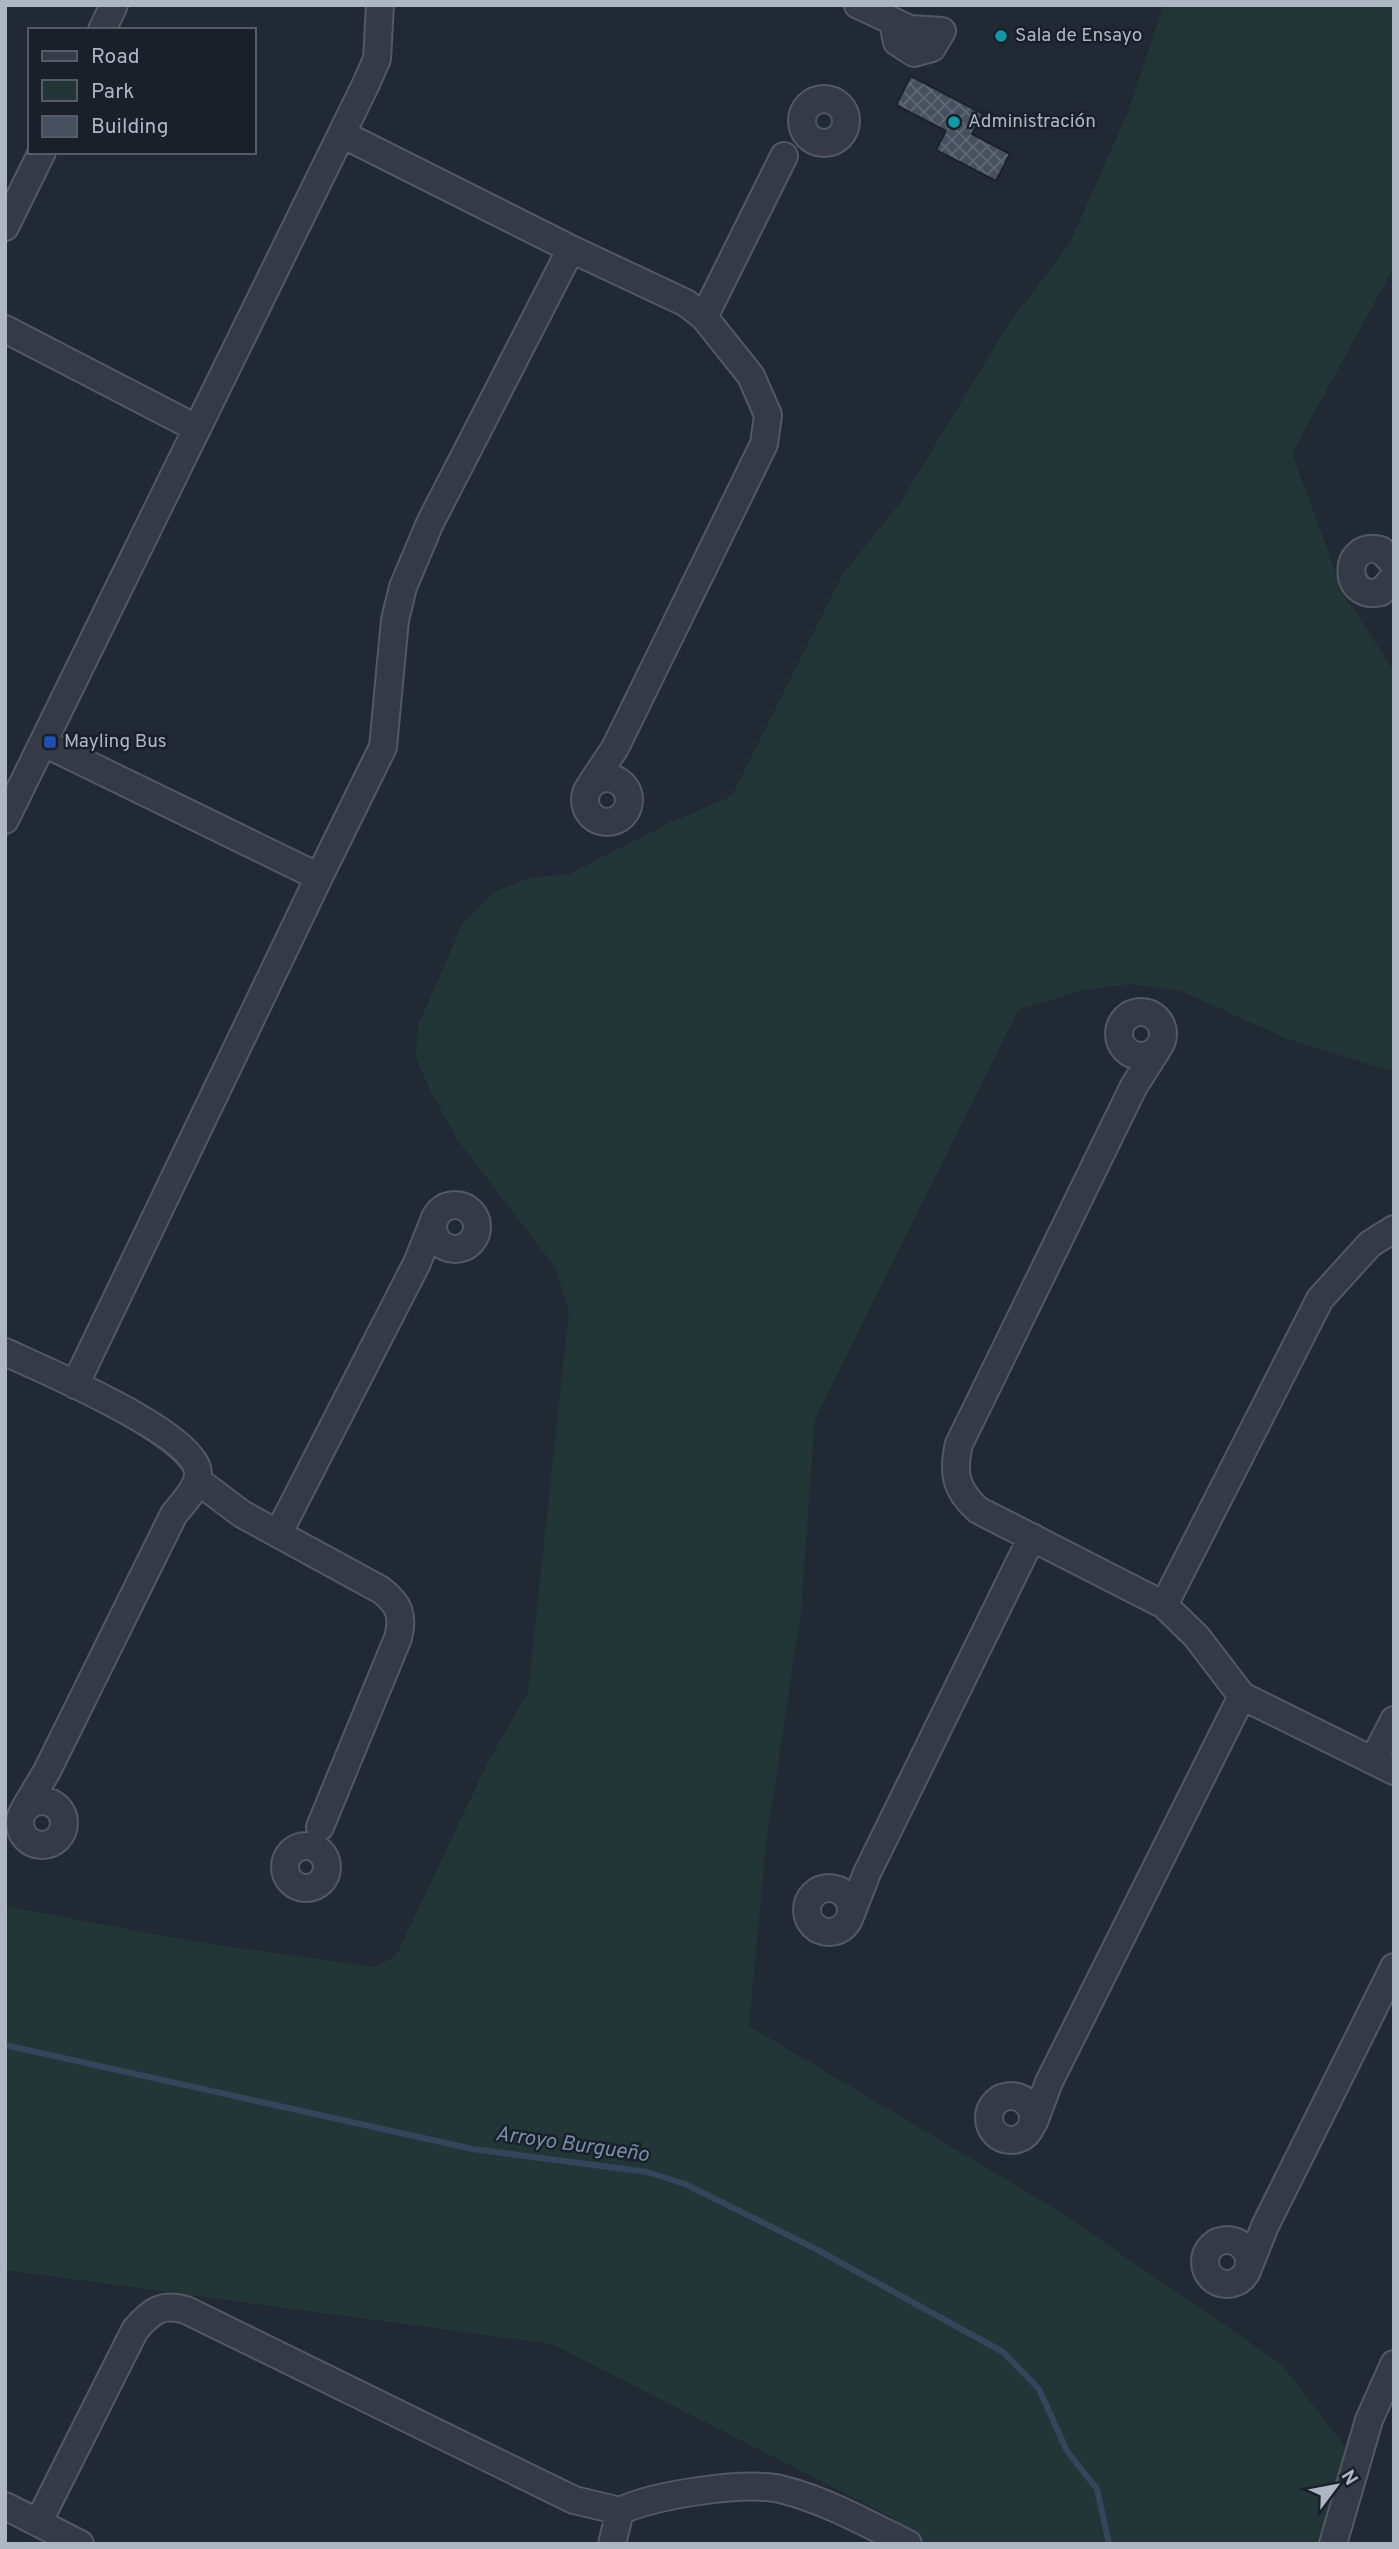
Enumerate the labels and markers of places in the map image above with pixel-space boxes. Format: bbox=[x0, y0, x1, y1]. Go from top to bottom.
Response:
place label: Sala de Ensayo bbox=[1015, 24, 1142, 48]
marker: Sala de Ensayo bbox=[993, 28, 1009, 44]
place label: Administración bbox=[968, 110, 1096, 134]
marker: Administración bbox=[946, 114, 962, 130]
place label: Mayling Bus bbox=[64, 730, 167, 754]
marker: Mayling Bus bbox=[42, 734, 58, 750]

